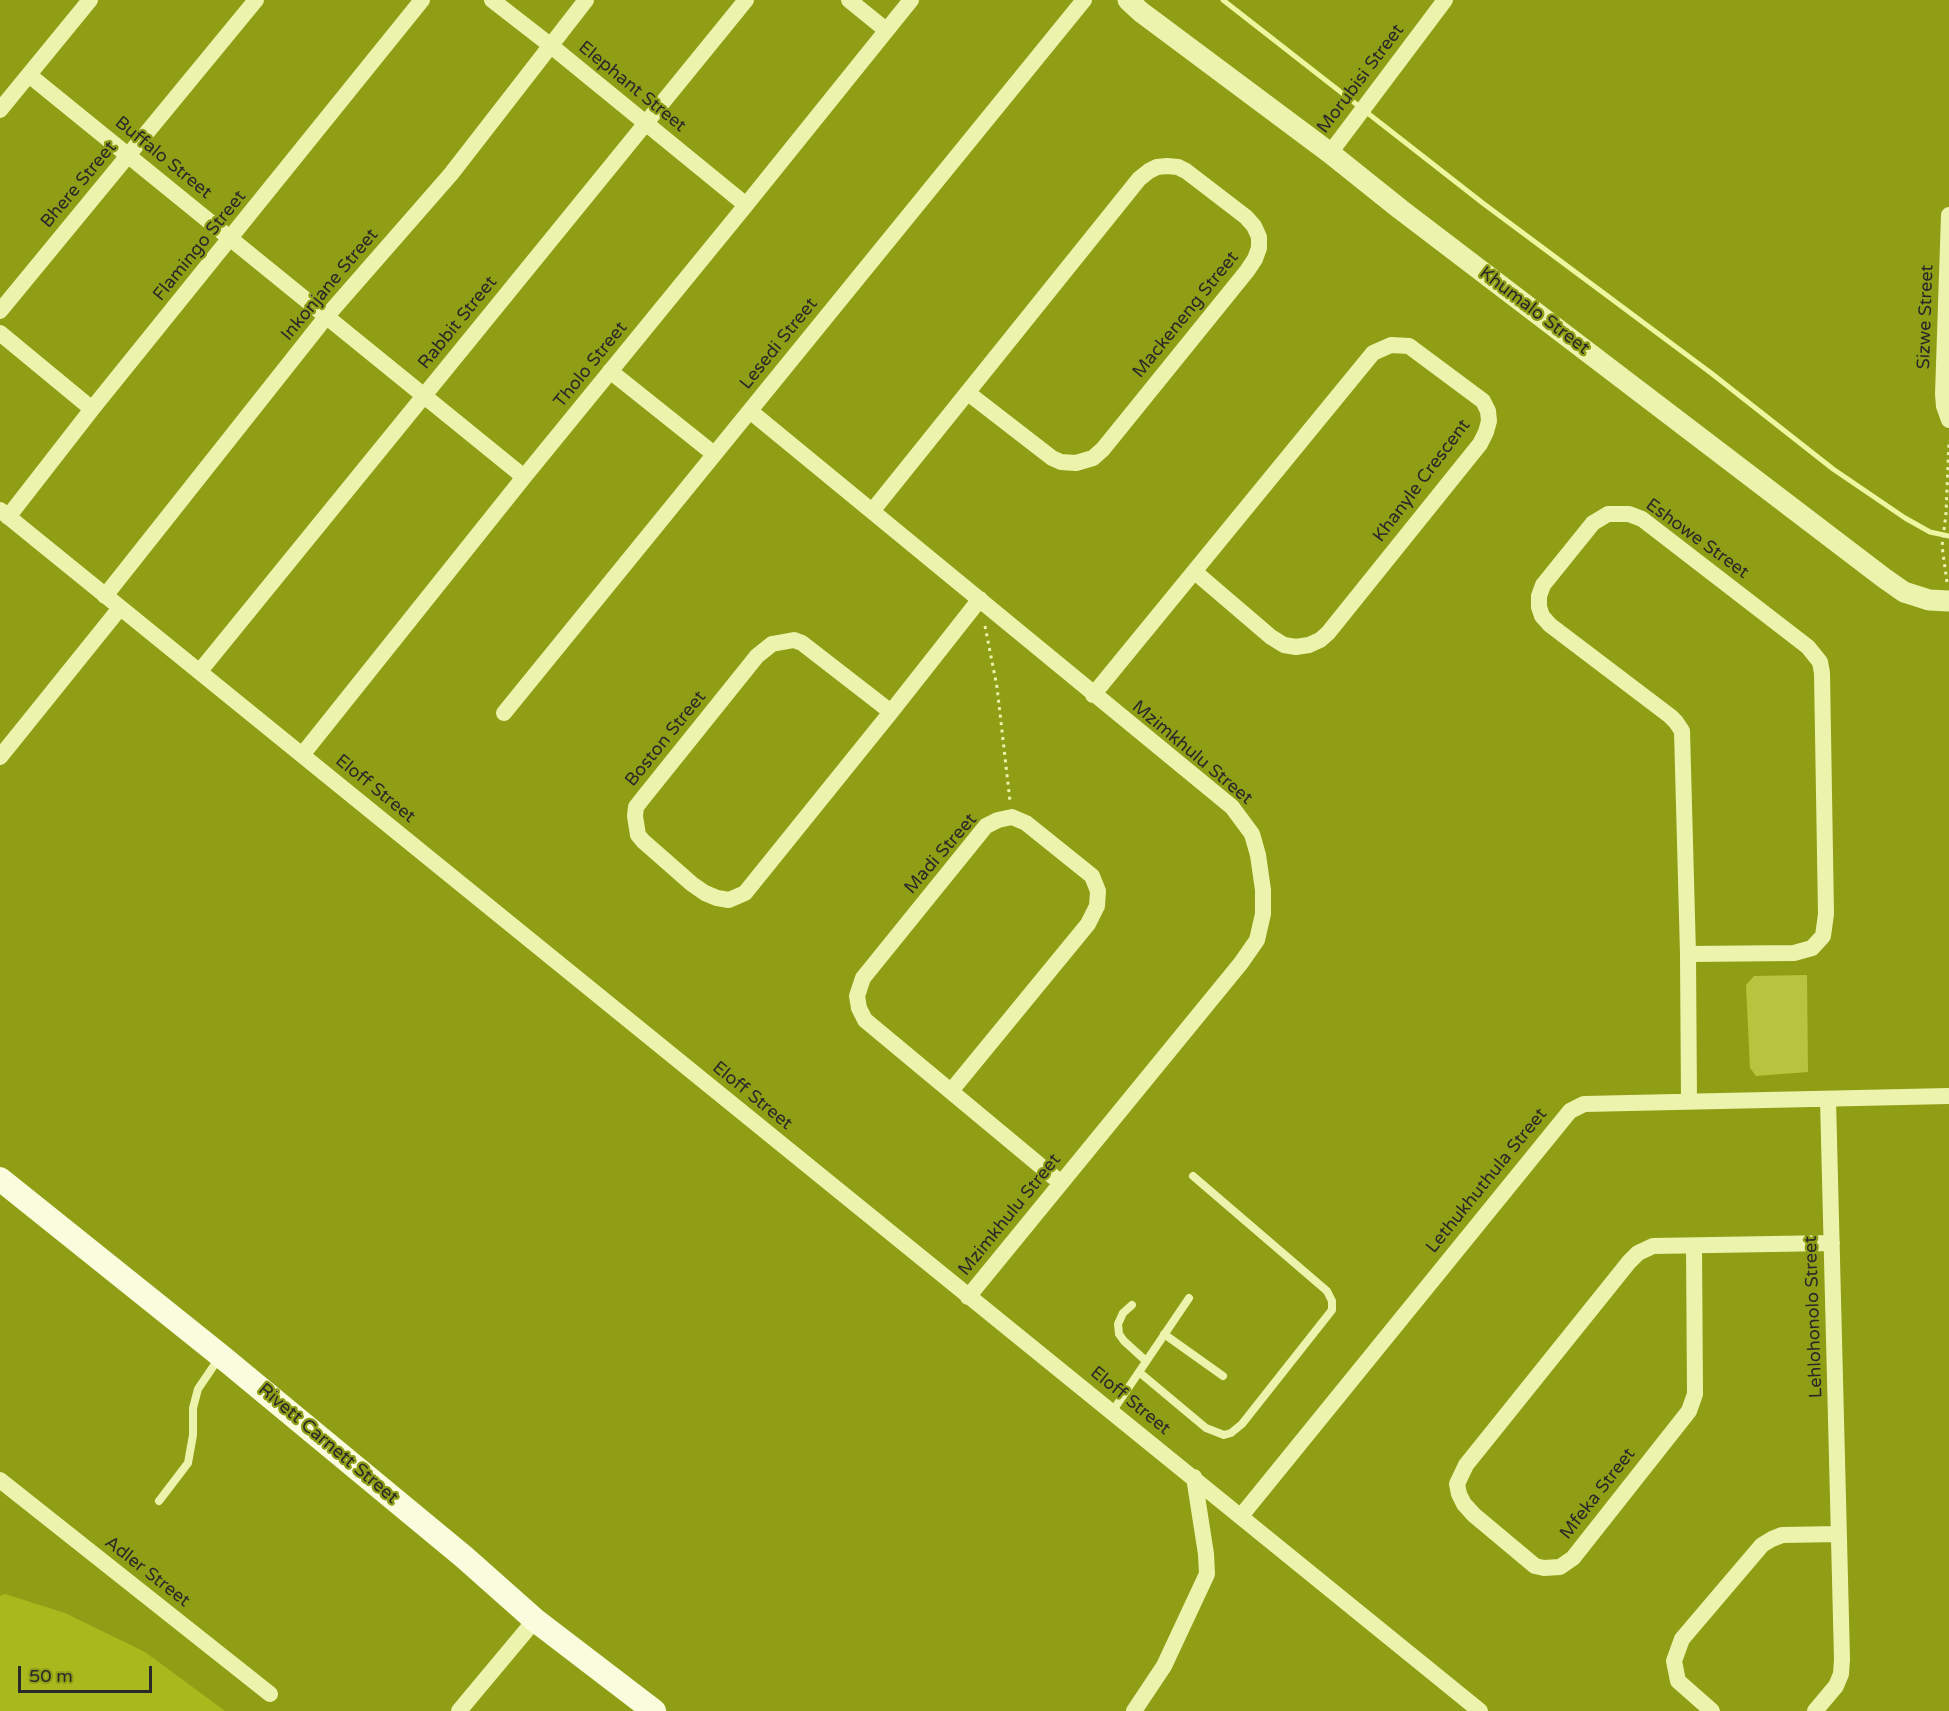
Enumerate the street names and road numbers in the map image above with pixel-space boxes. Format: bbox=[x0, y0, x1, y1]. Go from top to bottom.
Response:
street label: Morubisi Street bbox=[1313, 20, 1409, 138]
street label: Elephant Street bbox=[574, 37, 690, 137]
street label: Buffalo Street bbox=[110, 112, 216, 204]
street label: Bhere Street bbox=[37, 137, 121, 233]
street label: Flamingo Street bbox=[149, 186, 251, 306]
street label: Inkonjane Street bbox=[277, 225, 383, 345]
street label: Mackeneng Street bbox=[1128, 247, 1244, 383]
street label: Khumalo Street bbox=[1475, 263, 1593, 359]
street label: Sizwe Street bbox=[1913, 264, 1939, 370]
street label: Rabbit Street bbox=[414, 272, 502, 374]
street label: Lesedi Street bbox=[736, 294, 822, 394]
street label: Tholo Street bbox=[550, 318, 632, 412]
street label: Khanyle Crescent bbox=[1369, 415, 1475, 547]
street label: Eshowe Street bbox=[1641, 494, 1753, 584]
street label: Boston Street bbox=[621, 687, 711, 791]
street label: Mzimkhulu Street bbox=[1127, 696, 1257, 810]
street label: Eloff Street bbox=[331, 750, 419, 828]
street label: Madi Street bbox=[900, 809, 982, 899]
street label: Eloff Street bbox=[708, 1057, 796, 1135]
street label: Lethukhuthula Street bbox=[1422, 1104, 1552, 1258]
street label: Mzimkhulu Street bbox=[954, 1150, 1066, 1280]
street label: Lehlohonolo Street bbox=[1800, 1236, 1828, 1398]
street label: Eloff Street bbox=[1086, 1362, 1174, 1440]
street label: Rivett Carnett Street bbox=[254, 1379, 402, 1509]
street label: Mfeka Street bbox=[1556, 1444, 1640, 1544]
street label: Adler Street bbox=[100, 1532, 194, 1612]

